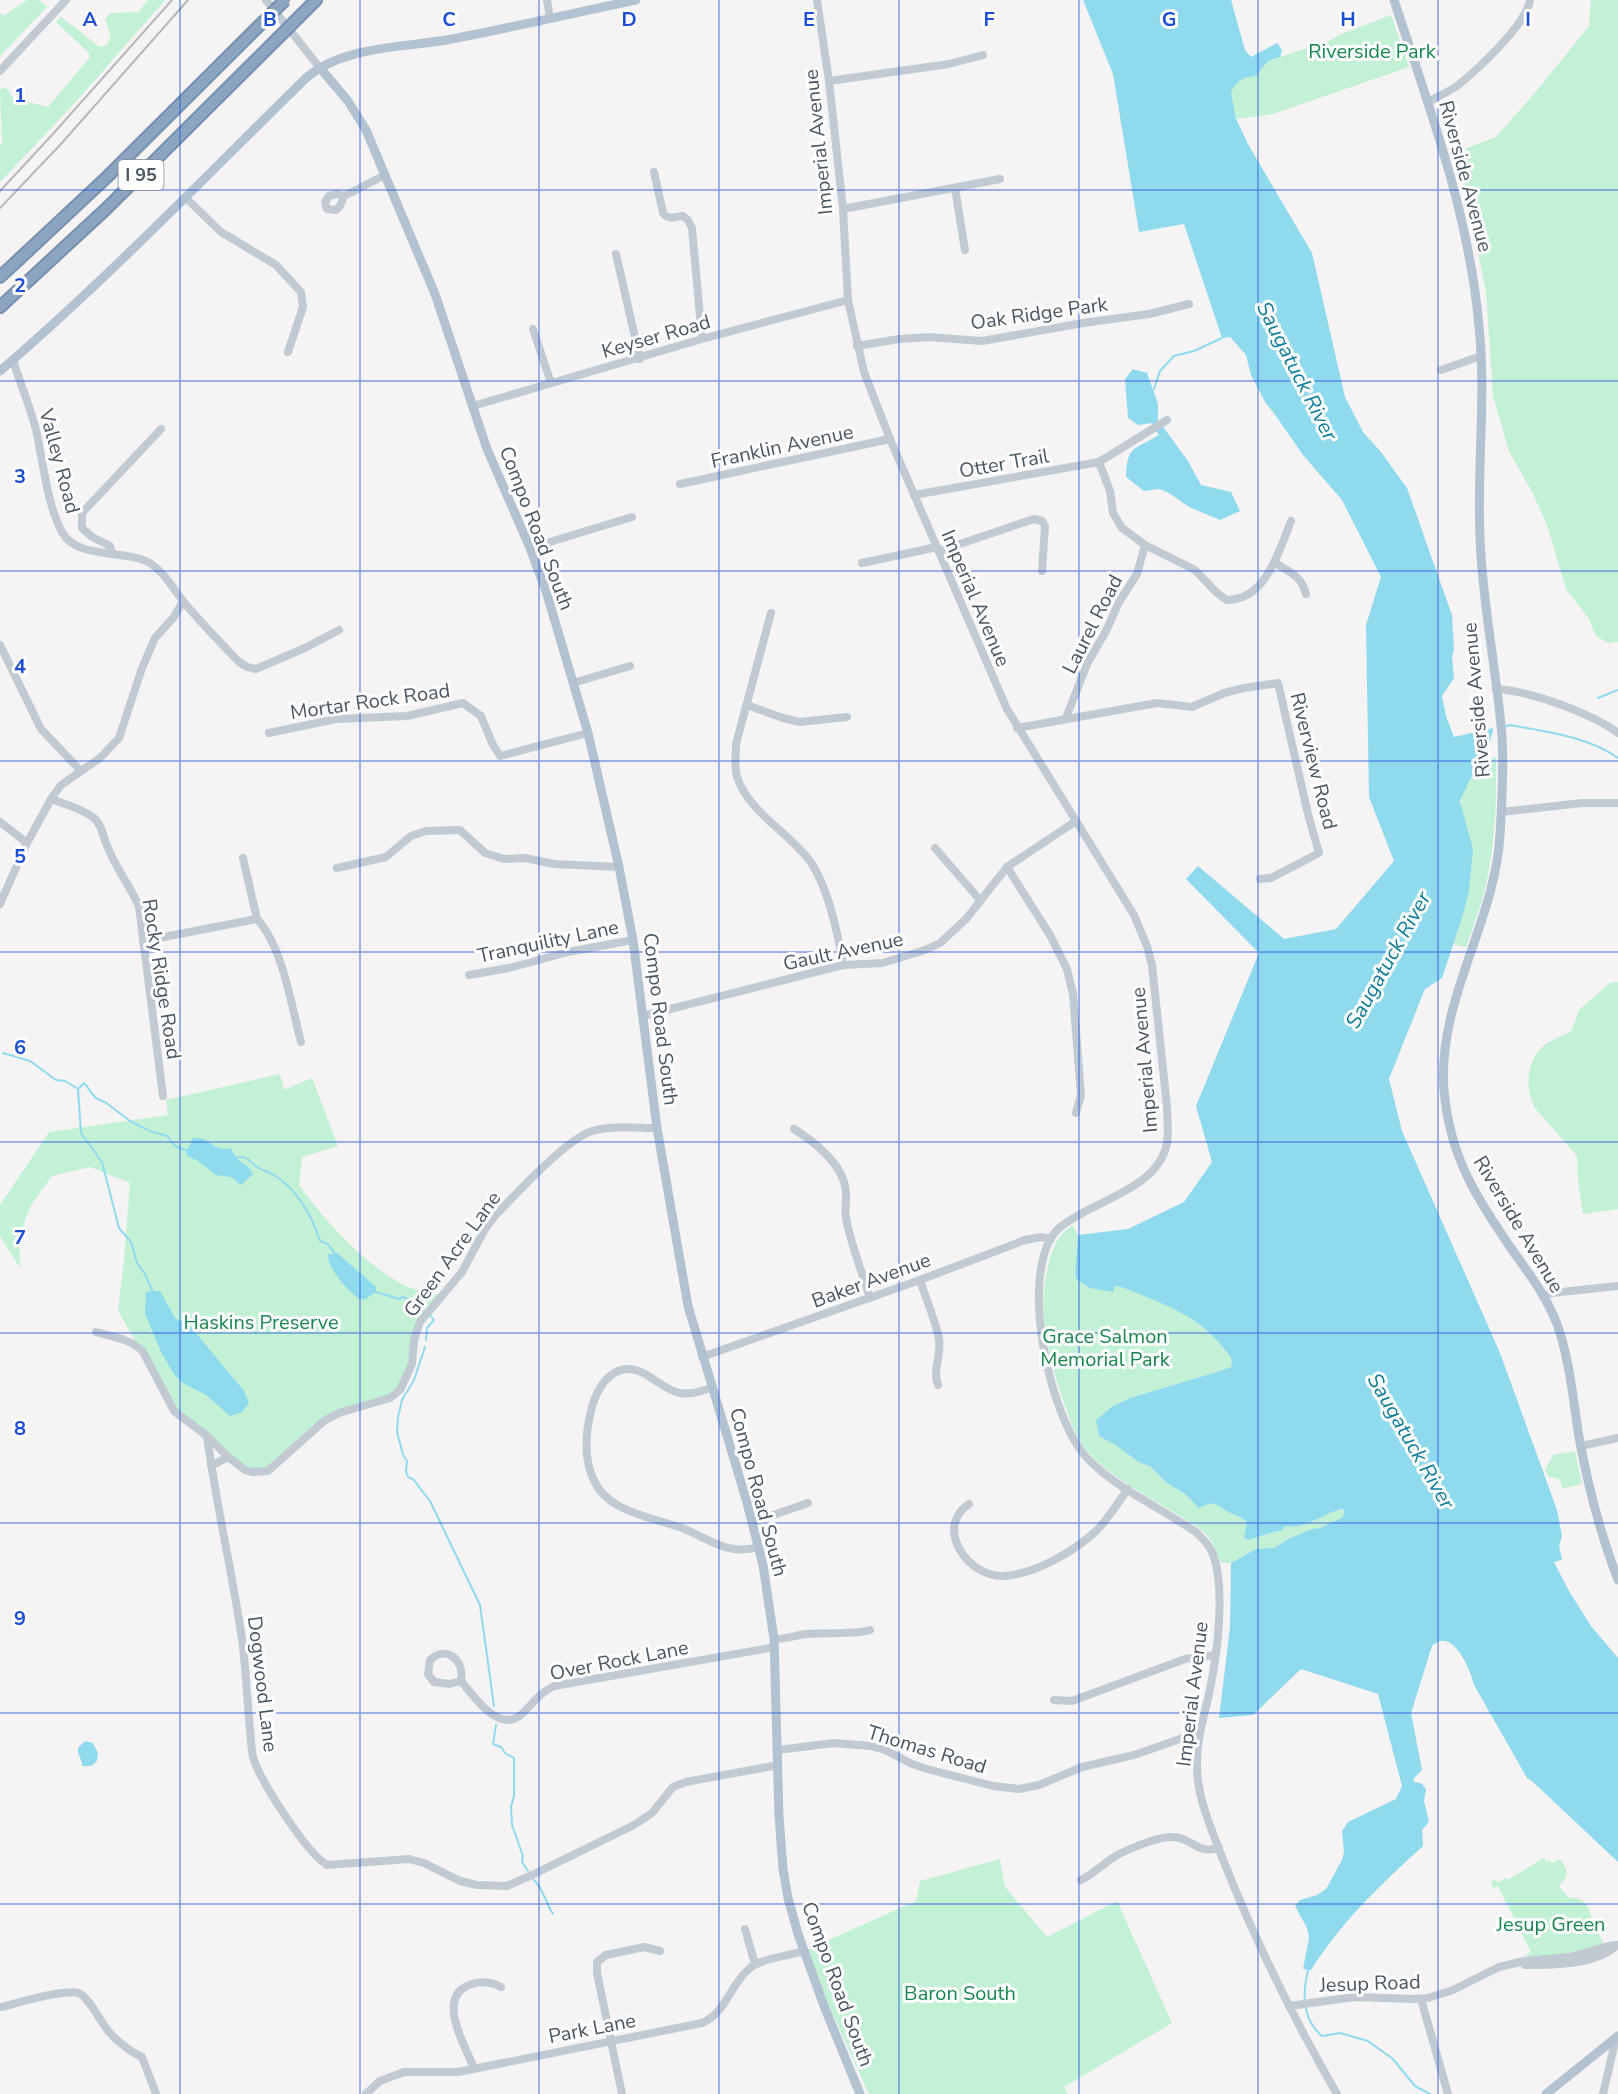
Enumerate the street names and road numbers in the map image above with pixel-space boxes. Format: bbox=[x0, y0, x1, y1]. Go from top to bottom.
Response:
street label: Imperial Avenue bbox=[797, 68, 840, 216]
street label: Riverside Avenue bbox=[1432, 97, 1499, 255]
road number: I 95 bbox=[118, 160, 164, 190]
street label: Oak Ridge Park bbox=[969, 290, 1110, 336]
street label: Keyser Road bbox=[599, 308, 714, 365]
street label: Valley Road bbox=[32, 405, 86, 517]
street label: Franklin Avenue bbox=[708, 418, 856, 475]
street label: Compo Road South bbox=[493, 442, 580, 614]
street label: Otter Trail bbox=[957, 442, 1051, 485]
street label: Imperial Avenue bbox=[935, 526, 1017, 671]
street label: Laurel Road bbox=[1056, 570, 1129, 678]
street label: Riverside Avenue bbox=[1456, 621, 1497, 779]
street label: Mortar Rock Road bbox=[288, 677, 452, 726]
street label: Riverview Road bbox=[1283, 690, 1344, 833]
street label: Rocky Ridge Road bbox=[135, 897, 188, 1061]
street label: Tranquility Lane bbox=[475, 913, 621, 970]
street label: Gault Avenue bbox=[780, 926, 906, 977]
street label: Compo Road South bbox=[637, 931, 684, 1107]
street label: Imperial Avenue bbox=[1125, 986, 1164, 1134]
street label: Riverside Avenue bbox=[1467, 1151, 1570, 1298]
street label: Green Acre Lane bbox=[398, 1186, 507, 1323]
street label: Baker Avenue bbox=[808, 1246, 934, 1315]
street label: Compo Road South bbox=[723, 1405, 794, 1579]
street label: Dogwood Lane bbox=[241, 1614, 284, 1754]
street label: Imperial Avenue bbox=[1170, 1620, 1215, 1768]
street label: Over Rock Lane bbox=[548, 1634, 691, 1687]
street label: Thomas Road bbox=[864, 1719, 990, 1780]
street label: Compo Road South bbox=[795, 1898, 880, 2070]
street label: Jesup Road bbox=[1318, 1968, 1421, 1999]
street label: Park Lane bbox=[546, 2007, 638, 2050]

